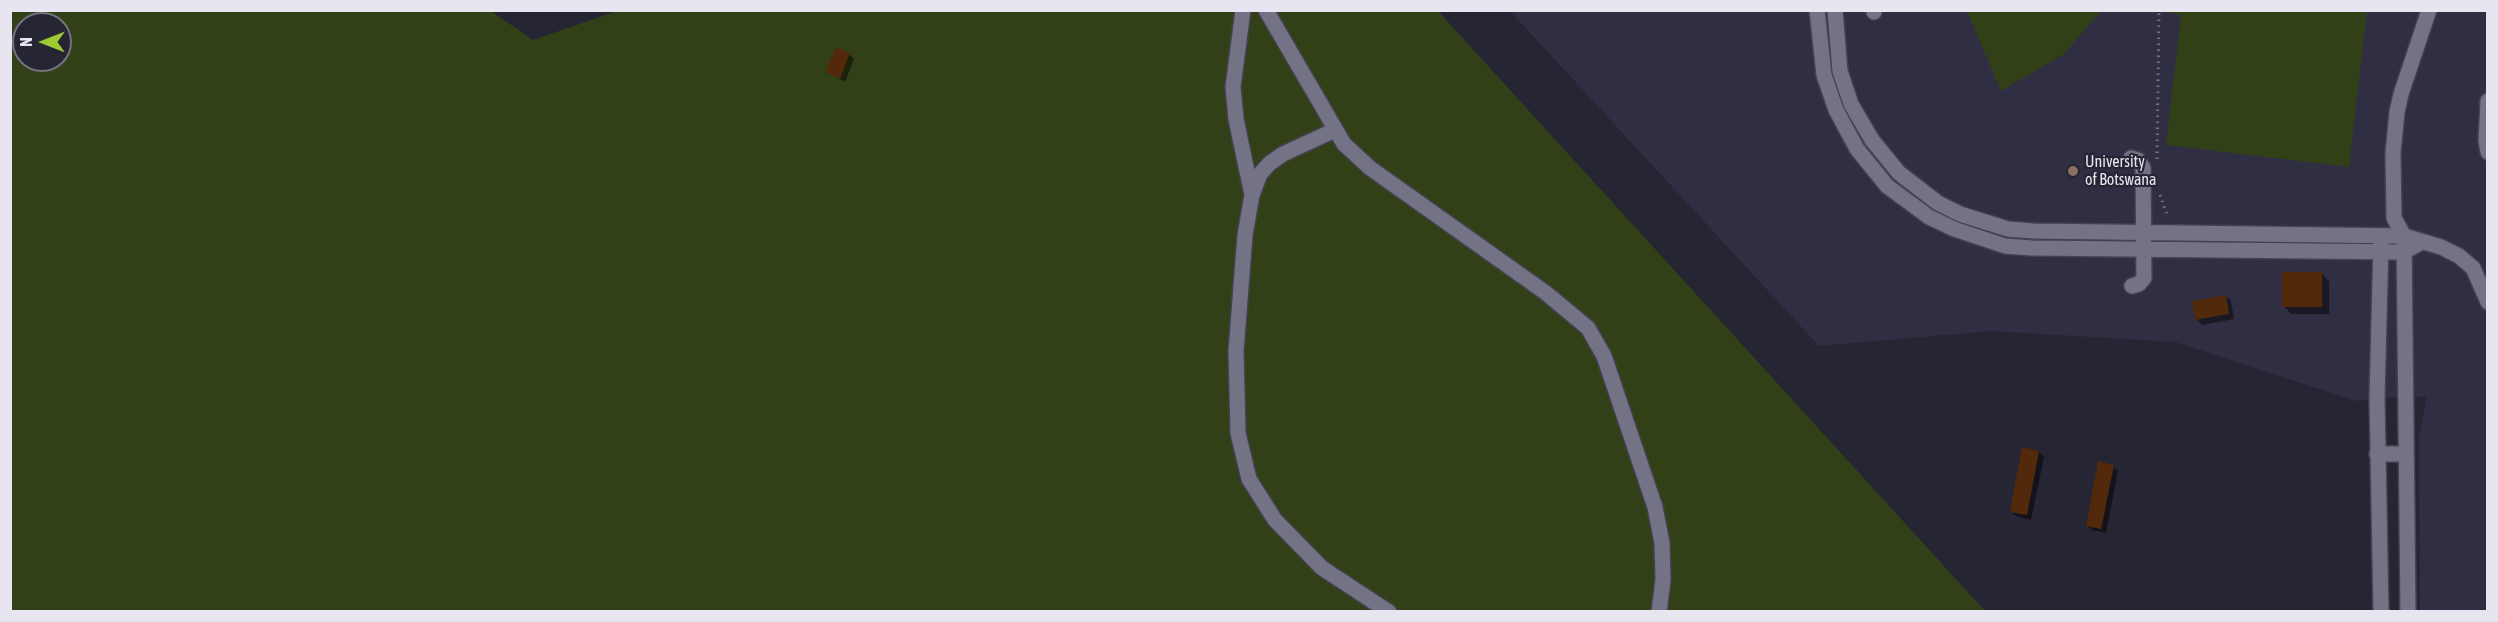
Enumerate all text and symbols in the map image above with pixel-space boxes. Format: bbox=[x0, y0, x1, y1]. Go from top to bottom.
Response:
north arrow bbox=[12, 12, 72, 72]
text: N bbox=[17, 37, 35, 47]
place label: University of Botswana bbox=[2085, 152, 2157, 190]
marker: University of Botswana bbox=[2066, 164, 2080, 178]

